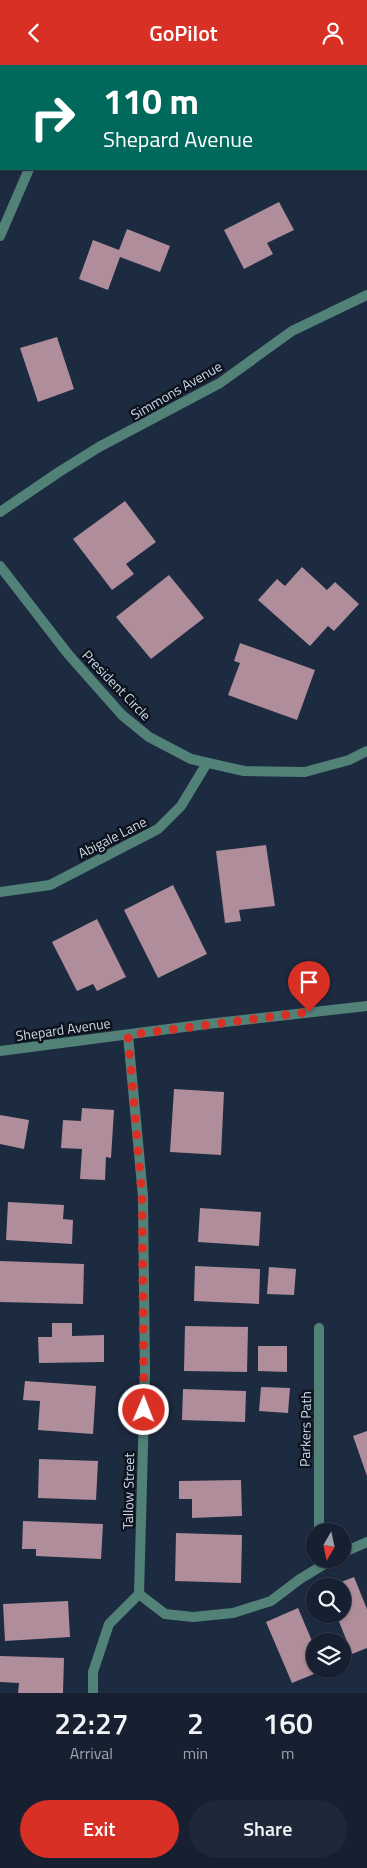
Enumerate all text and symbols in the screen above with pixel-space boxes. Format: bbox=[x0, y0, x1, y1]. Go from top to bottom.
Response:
text: GoPilot bbox=[149, 16, 218, 50]
icon: back bbox=[20, 19, 48, 47]
icon: person bbox=[319, 19, 347, 47]
text: 110 m bbox=[103, 74, 199, 128]
icon: right bbox=[20, 85, 85, 150]
text: Shepard Avenue bbox=[103, 122, 253, 156]
street label: Simmons Avenue bbox=[126, 355, 226, 425]
street label: President Circle bbox=[78, 645, 156, 725]
street label: Abigale Lane bbox=[74, 811, 150, 863]
pin bbox=[288, 961, 330, 1012]
icon: arrive bbox=[295, 968, 323, 996]
street label: Shepard Avenue bbox=[14, 1012, 112, 1046]
position arrow bbox=[117, 1383, 169, 1435]
street label: Parkers Path bbox=[294, 1391, 316, 1467]
street label: Tallow Street bbox=[117, 1452, 139, 1530]
north arrow bbox=[306, 1523, 351, 1567]
map controls bbox=[306, 1523, 351, 1678]
button: search bbox=[306, 1578, 351, 1623]
button: layers bbox=[306, 1633, 351, 1678]
text: 22:27 bbox=[54, 1700, 129, 1746]
text: 2 bbox=[187, 1700, 204, 1746]
text: 160 bbox=[262, 1700, 313, 1746]
text: Arrival bbox=[70, 1741, 113, 1765]
text: min bbox=[183, 1741, 208, 1765]
text: m bbox=[281, 1741, 294, 1765]
button: Exit bbox=[20, 1800, 179, 1858]
button: Share bbox=[189, 1800, 347, 1858]

